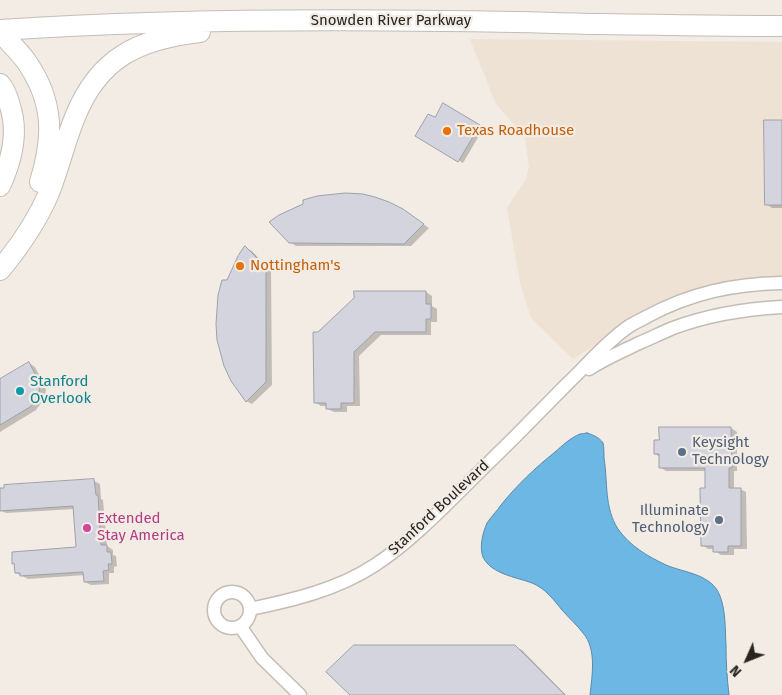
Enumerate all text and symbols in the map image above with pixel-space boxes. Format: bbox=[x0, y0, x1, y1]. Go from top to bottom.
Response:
street label: Snowden River Parkway bbox=[311, 12, 471, 30]
place label: Texas Roadhouse bbox=[457, 122, 574, 140]
marker: Texas Roadhouse bbox=[441, 125, 453, 137]
place label: Nottingham's bbox=[250, 257, 340, 275]
marker: Nottingham's bbox=[234, 260, 246, 272]
place label: Stanford Overlook bbox=[30, 373, 91, 408]
marker: Stanford Overlook bbox=[14, 385, 26, 397]
place label: Keysight Technology bbox=[692, 434, 769, 469]
marker: Keysight Technology bbox=[676, 446, 688, 458]
street label: Stanford Boulevard bbox=[385, 457, 493, 559]
place label: Illuminate Technology bbox=[632, 502, 709, 537]
place label: Extended Stay America bbox=[97, 510, 185, 545]
marker: Illuminate Technology bbox=[713, 514, 725, 526]
marker: Extended Stay America bbox=[81, 522, 93, 534]
north arrow bbox=[722, 635, 772, 685]
text: N bbox=[727, 662, 745, 680]

